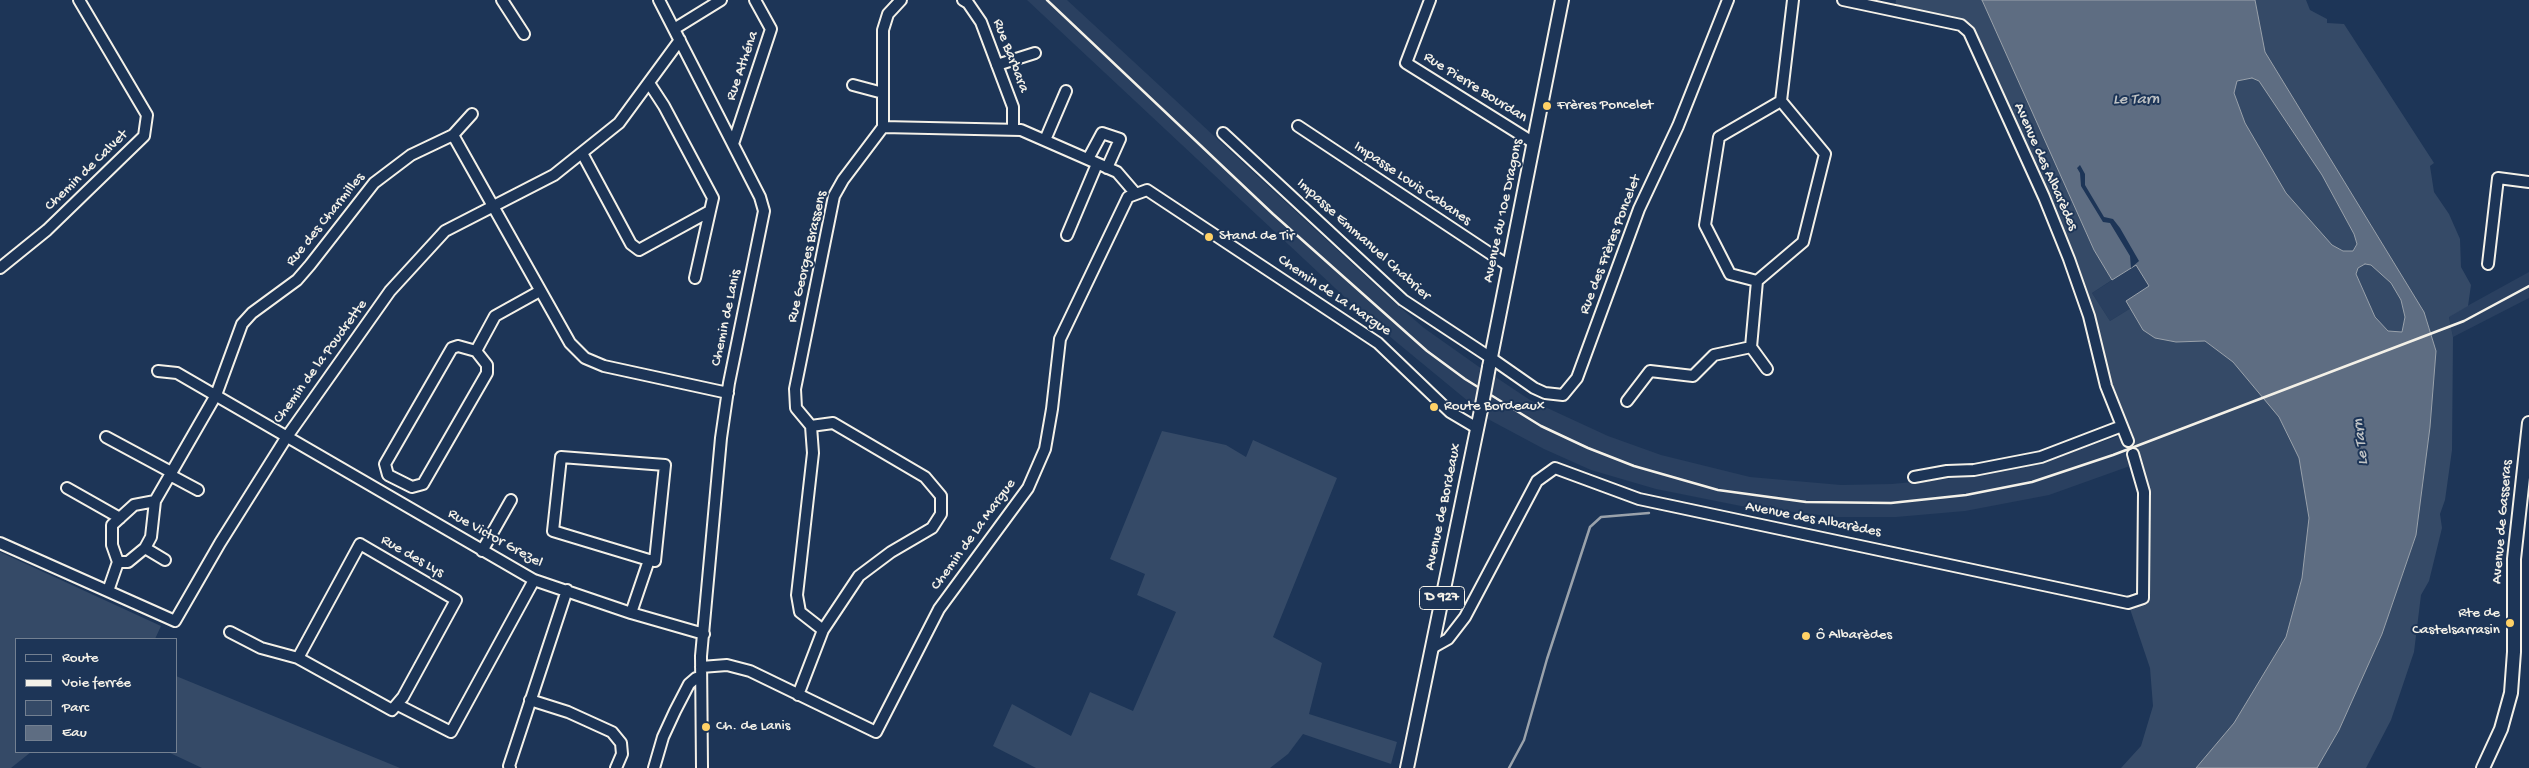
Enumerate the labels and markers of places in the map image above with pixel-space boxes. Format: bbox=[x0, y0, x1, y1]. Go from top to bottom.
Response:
place label: Frères Poncelet bbox=[1557, 97, 1653, 115]
marker: Frères Poncelet bbox=[1541, 100, 1553, 112]
place label: Stand de Tir bbox=[1219, 228, 1294, 246]
marker: Stand de Tir bbox=[1203, 231, 1215, 243]
place label: Route Bordeaux bbox=[1444, 398, 1545, 416]
marker: Route Bordeaux bbox=[1428, 401, 1440, 413]
place label: Rte de Castelsarrasin bbox=[2412, 605, 2500, 640]
marker: Rte de Castelsarrasin bbox=[2504, 617, 2516, 629]
place label: Ô Albarèdes bbox=[1816, 627, 1892, 645]
marker: Ô Albarèdes bbox=[1800, 630, 1812, 642]
place label: Ch. de Lanis bbox=[716, 718, 790, 736]
marker: Ch. de Lanis bbox=[700, 721, 712, 733]

